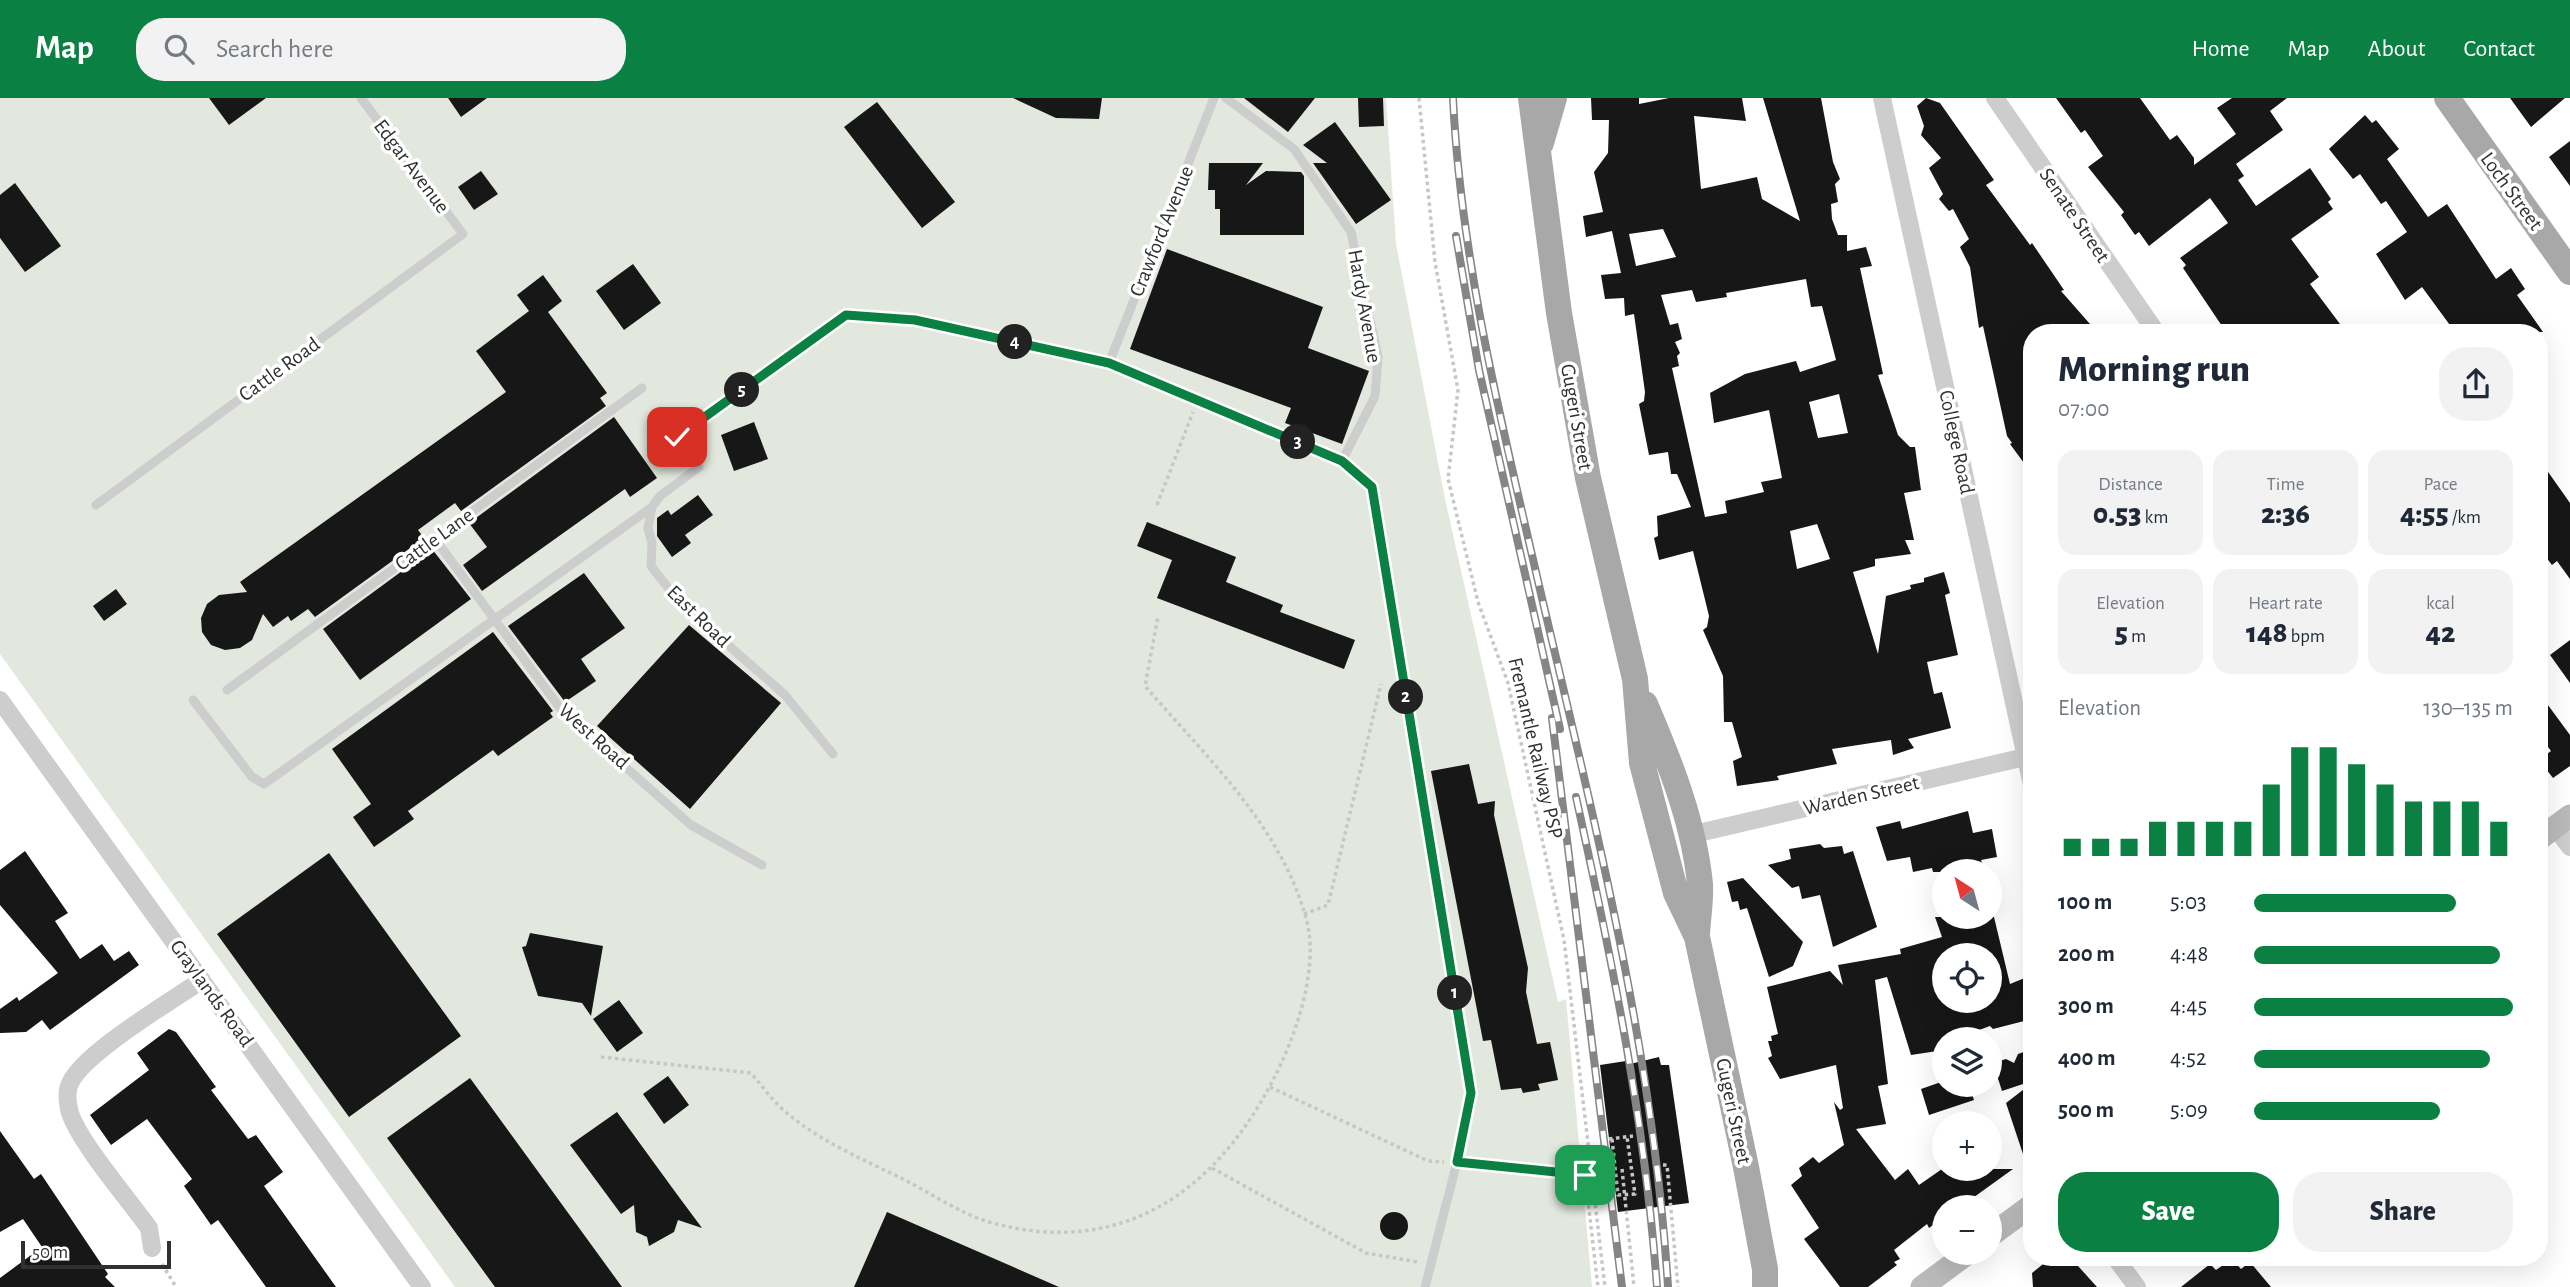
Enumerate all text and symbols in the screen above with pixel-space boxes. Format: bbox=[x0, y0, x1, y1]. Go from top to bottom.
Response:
search box bbox=[136, 18, 626, 81]
icon: search bbox=[160, 30, 198, 68]
text: Map bbox=[35, 32, 94, 65]
text: Search here bbox=[216, 36, 334, 62]
text: Home bbox=[2192, 37, 2250, 61]
text: Map bbox=[2288, 37, 2330, 61]
text: About bbox=[2368, 37, 2425, 61]
text: Contact bbox=[2463, 37, 2535, 61]
street label: Edgar Avenue bbox=[370, 116, 453, 217]
street label: Loch Street bbox=[2476, 148, 2547, 234]
street label: Crawford Avenue bbox=[1126, 163, 1197, 300]
street label: Senate Street bbox=[2035, 164, 2114, 266]
street label: Hardy Avenue bbox=[1344, 248, 1385, 364]
pin: 4 bbox=[998, 324, 1032, 360]
text: 4 bbox=[1010, 332, 1019, 351]
street label: Cattle Road bbox=[235, 333, 324, 406]
button: share bbox=[2439, 347, 2513, 421]
text: Morning run bbox=[2058, 351, 2250, 389]
street label: Gugeri Street bbox=[1557, 362, 1596, 472]
pin: 5 bbox=[724, 372, 760, 408]
text: 5 bbox=[737, 380, 746, 399]
street label: College Road bbox=[1935, 388, 1978, 496]
text: 07:00 bbox=[2058, 398, 2109, 421]
pin bbox=[647, 407, 707, 467]
icon: check bbox=[658, 418, 696, 456]
pin: 3 bbox=[1280, 424, 1316, 460]
text: 3 bbox=[1293, 432, 1302, 451]
text: Distance bbox=[2098, 475, 2163, 494]
text: Time bbox=[2267, 475, 2304, 494]
text: Pace bbox=[2423, 475, 2458, 494]
text: 0.53 bbox=[2093, 499, 2141, 529]
text: 2:36 bbox=[2261, 499, 2310, 529]
text: 4:55 bbox=[2400, 499, 2449, 529]
street label: Cattle Lane bbox=[391, 504, 477, 575]
text: km bbox=[2141, 508, 2168, 527]
text: /km bbox=[2449, 508, 2481, 527]
street label: East Road bbox=[663, 581, 734, 651]
text: Elevation bbox=[2096, 594, 2165, 613]
text: Heart rate bbox=[2248, 594, 2323, 613]
text: kcal bbox=[2426, 594, 2455, 613]
text: 5 bbox=[2115, 618, 2128, 648]
text: 148 bbox=[2246, 618, 2287, 648]
text: 42 bbox=[2426, 618, 2455, 648]
text: m bbox=[2128, 627, 2146, 646]
text: bpm bbox=[2287, 627, 2325, 646]
street label: Fremantle Railway PSP bbox=[1504, 655, 1567, 841]
pin: 2 bbox=[1388, 680, 1424, 714]
text: 2 bbox=[1401, 687, 1410, 706]
text: Elevation bbox=[2058, 697, 2141, 720]
text: 130–135 m bbox=[2423, 697, 2513, 720]
street label: West Road bbox=[554, 699, 633, 773]
street label: Warden Street bbox=[1801, 772, 1921, 819]
north arrow bbox=[1932, 859, 2002, 929]
map controls bbox=[1932, 859, 2002, 1265]
text: 100 m bbox=[2058, 891, 2112, 914]
text: 5:03 bbox=[2170, 891, 2207, 914]
street label: Graylands Road bbox=[166, 936, 257, 1051]
button: locate bbox=[1932, 943, 2002, 1013]
text: 200 m bbox=[2058, 943, 2115, 966]
text: 4:48 bbox=[2170, 943, 2208, 966]
pin: 1 bbox=[1438, 976, 1472, 1010]
text: 1 bbox=[1451, 983, 1458, 1002]
text: 300 m bbox=[2058, 995, 2114, 1018]
text: 4:45 bbox=[2170, 995, 2207, 1018]
button: layers bbox=[1932, 1027, 2002, 1097]
text: 400 m bbox=[2058, 1047, 2116, 1070]
text: 4:52 bbox=[2170, 1047, 2206, 1070]
street label: Gugeri Street bbox=[1712, 1056, 1755, 1166]
text: 500 m bbox=[2058, 1099, 2114, 1122]
text: 5:09 bbox=[2170, 1099, 2208, 1122]
button: + bbox=[1932, 1111, 2002, 1181]
pin bbox=[1555, 1145, 1615, 1205]
icon: arrive bbox=[1566, 1156, 1604, 1194]
button: Save bbox=[2058, 1172, 2279, 1252]
button: Share bbox=[2293, 1172, 2513, 1252]
button: − bbox=[1932, 1195, 2002, 1265]
scale bar bbox=[21, 1238, 172, 1270]
text: 50 m bbox=[32, 1243, 68, 1262]

